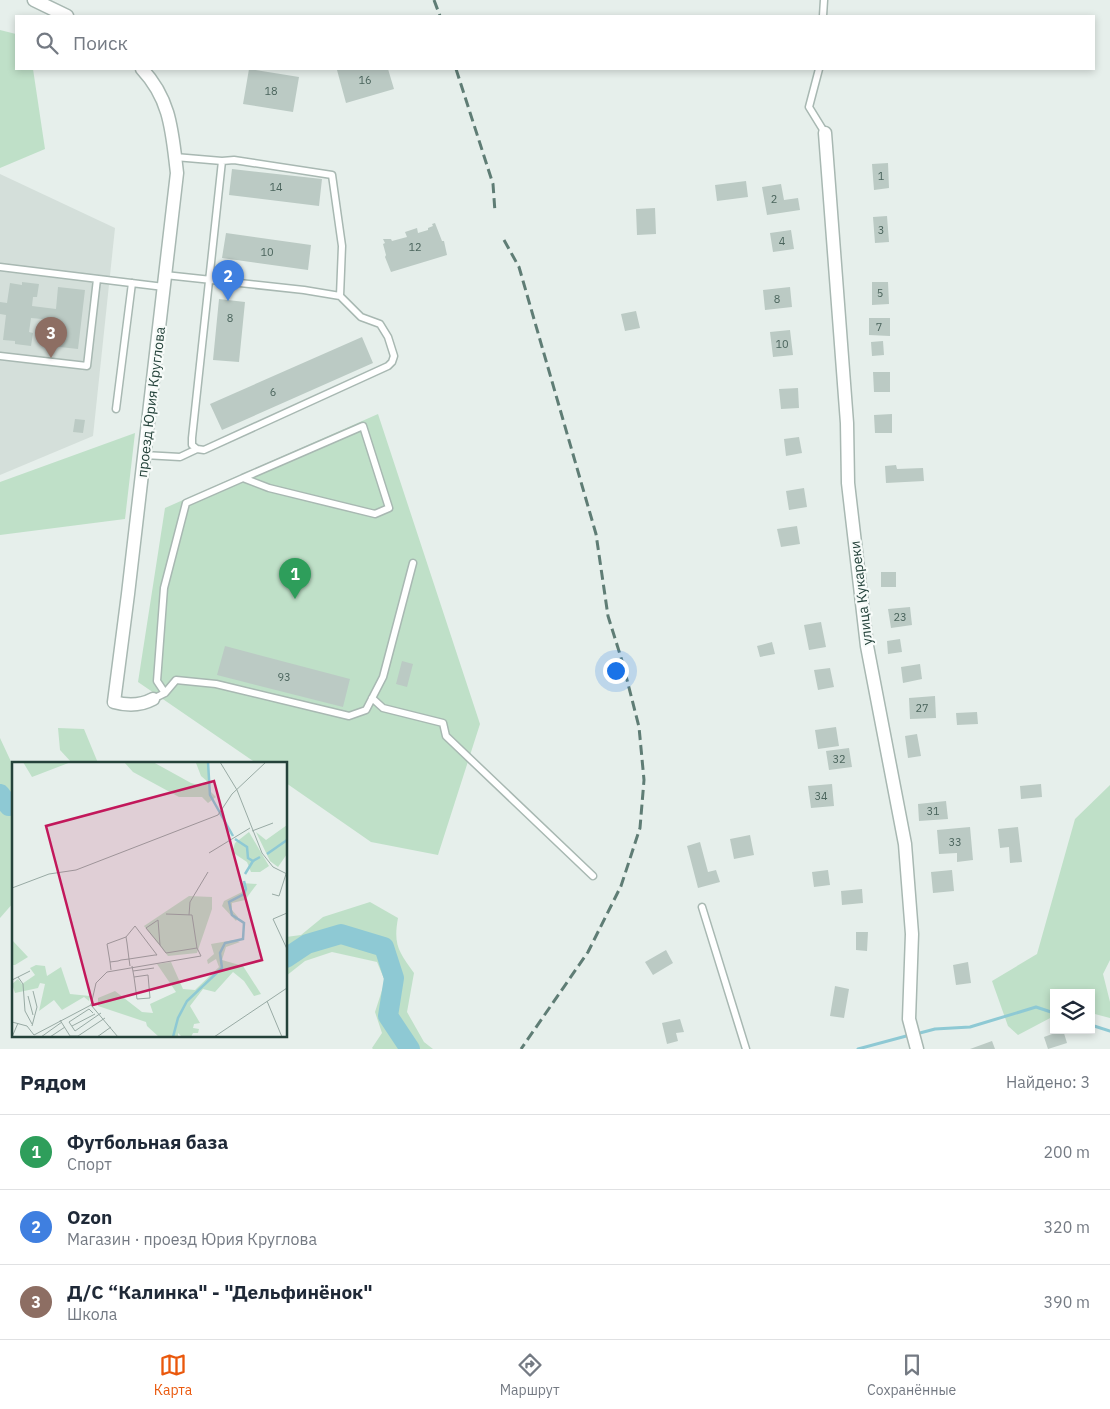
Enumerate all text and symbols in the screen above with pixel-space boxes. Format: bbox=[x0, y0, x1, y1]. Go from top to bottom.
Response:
search box bbox=[15, 15, 1095, 70]
icon: search bbox=[33, 29, 61, 57]
text: Поиск bbox=[73, 31, 128, 55]
house number: 16 bbox=[358, 73, 372, 87]
house number: 18 bbox=[264, 84, 278, 98]
house number: 1 bbox=[878, 169, 885, 183]
house number: 14 bbox=[269, 180, 283, 194]
house number: 2 bbox=[771, 192, 777, 206]
house number: 3 bbox=[878, 223, 884, 237]
house number: 4 bbox=[779, 234, 786, 248]
house number: 12 bbox=[408, 240, 422, 254]
house number: 10 bbox=[260, 245, 274, 259]
pin: 2 bbox=[212, 260, 244, 301]
house number: 5 bbox=[877, 286, 883, 300]
house number: 8 bbox=[774, 292, 780, 306]
house number: 8 bbox=[227, 311, 233, 325]
pin: 3 bbox=[35, 317, 67, 358]
house number: 7 bbox=[876, 320, 882, 334]
street label: проезд Юрия Круглова bbox=[133, 325, 169, 478]
house number: 10 bbox=[775, 337, 789, 351]
house number: 6 bbox=[270, 385, 276, 399]
street label: улица Кукареки bbox=[846, 540, 876, 646]
pin: 1 bbox=[279, 558, 311, 599]
house number: 23 bbox=[893, 610, 907, 624]
your location bbox=[603, 658, 629, 684]
house number: 93 bbox=[277, 670, 291, 684]
house number: 27 bbox=[915, 701, 929, 715]
house number: 32 bbox=[832, 752, 846, 766]
inset map bbox=[12, 762, 288, 1036]
house number: 34 bbox=[814, 789, 828, 803]
house number: 31 bbox=[926, 804, 940, 818]
house number: 33 bbox=[948, 835, 962, 849]
map controls bbox=[1050, 989, 1095, 1034]
button: layers bbox=[1050, 989, 1095, 1034]
text: Рядом bbox=[20, 1068, 87, 1096]
text: Найдено: 3 bbox=[1006, 1072, 1090, 1092]
text: Футбольная база bbox=[67, 1130, 228, 1154]
text: 1 bbox=[31, 1142, 41, 1162]
text: 200 m bbox=[1043, 1142, 1090, 1162]
text: Спорт bbox=[67, 1154, 112, 1174]
text: Ozon bbox=[67, 1205, 112, 1229]
text: 2 bbox=[31, 1217, 41, 1237]
text: 320 m bbox=[1043, 1217, 1090, 1237]
text: Магазин · проезд Юрия Круглова bbox=[67, 1229, 317, 1249]
text: Д/С “Калинка" - "Дельфинёнок" bbox=[67, 1280, 373, 1304]
text: 3 bbox=[31, 1292, 41, 1312]
text: 390 m bbox=[1043, 1292, 1090, 1312]
text: Школа bbox=[67, 1304, 117, 1324]
tab: Карта bbox=[154, 1351, 192, 1399]
tab: Маршрут bbox=[500, 1351, 560, 1399]
tab: Сохранённые bbox=[867, 1351, 956, 1399]

